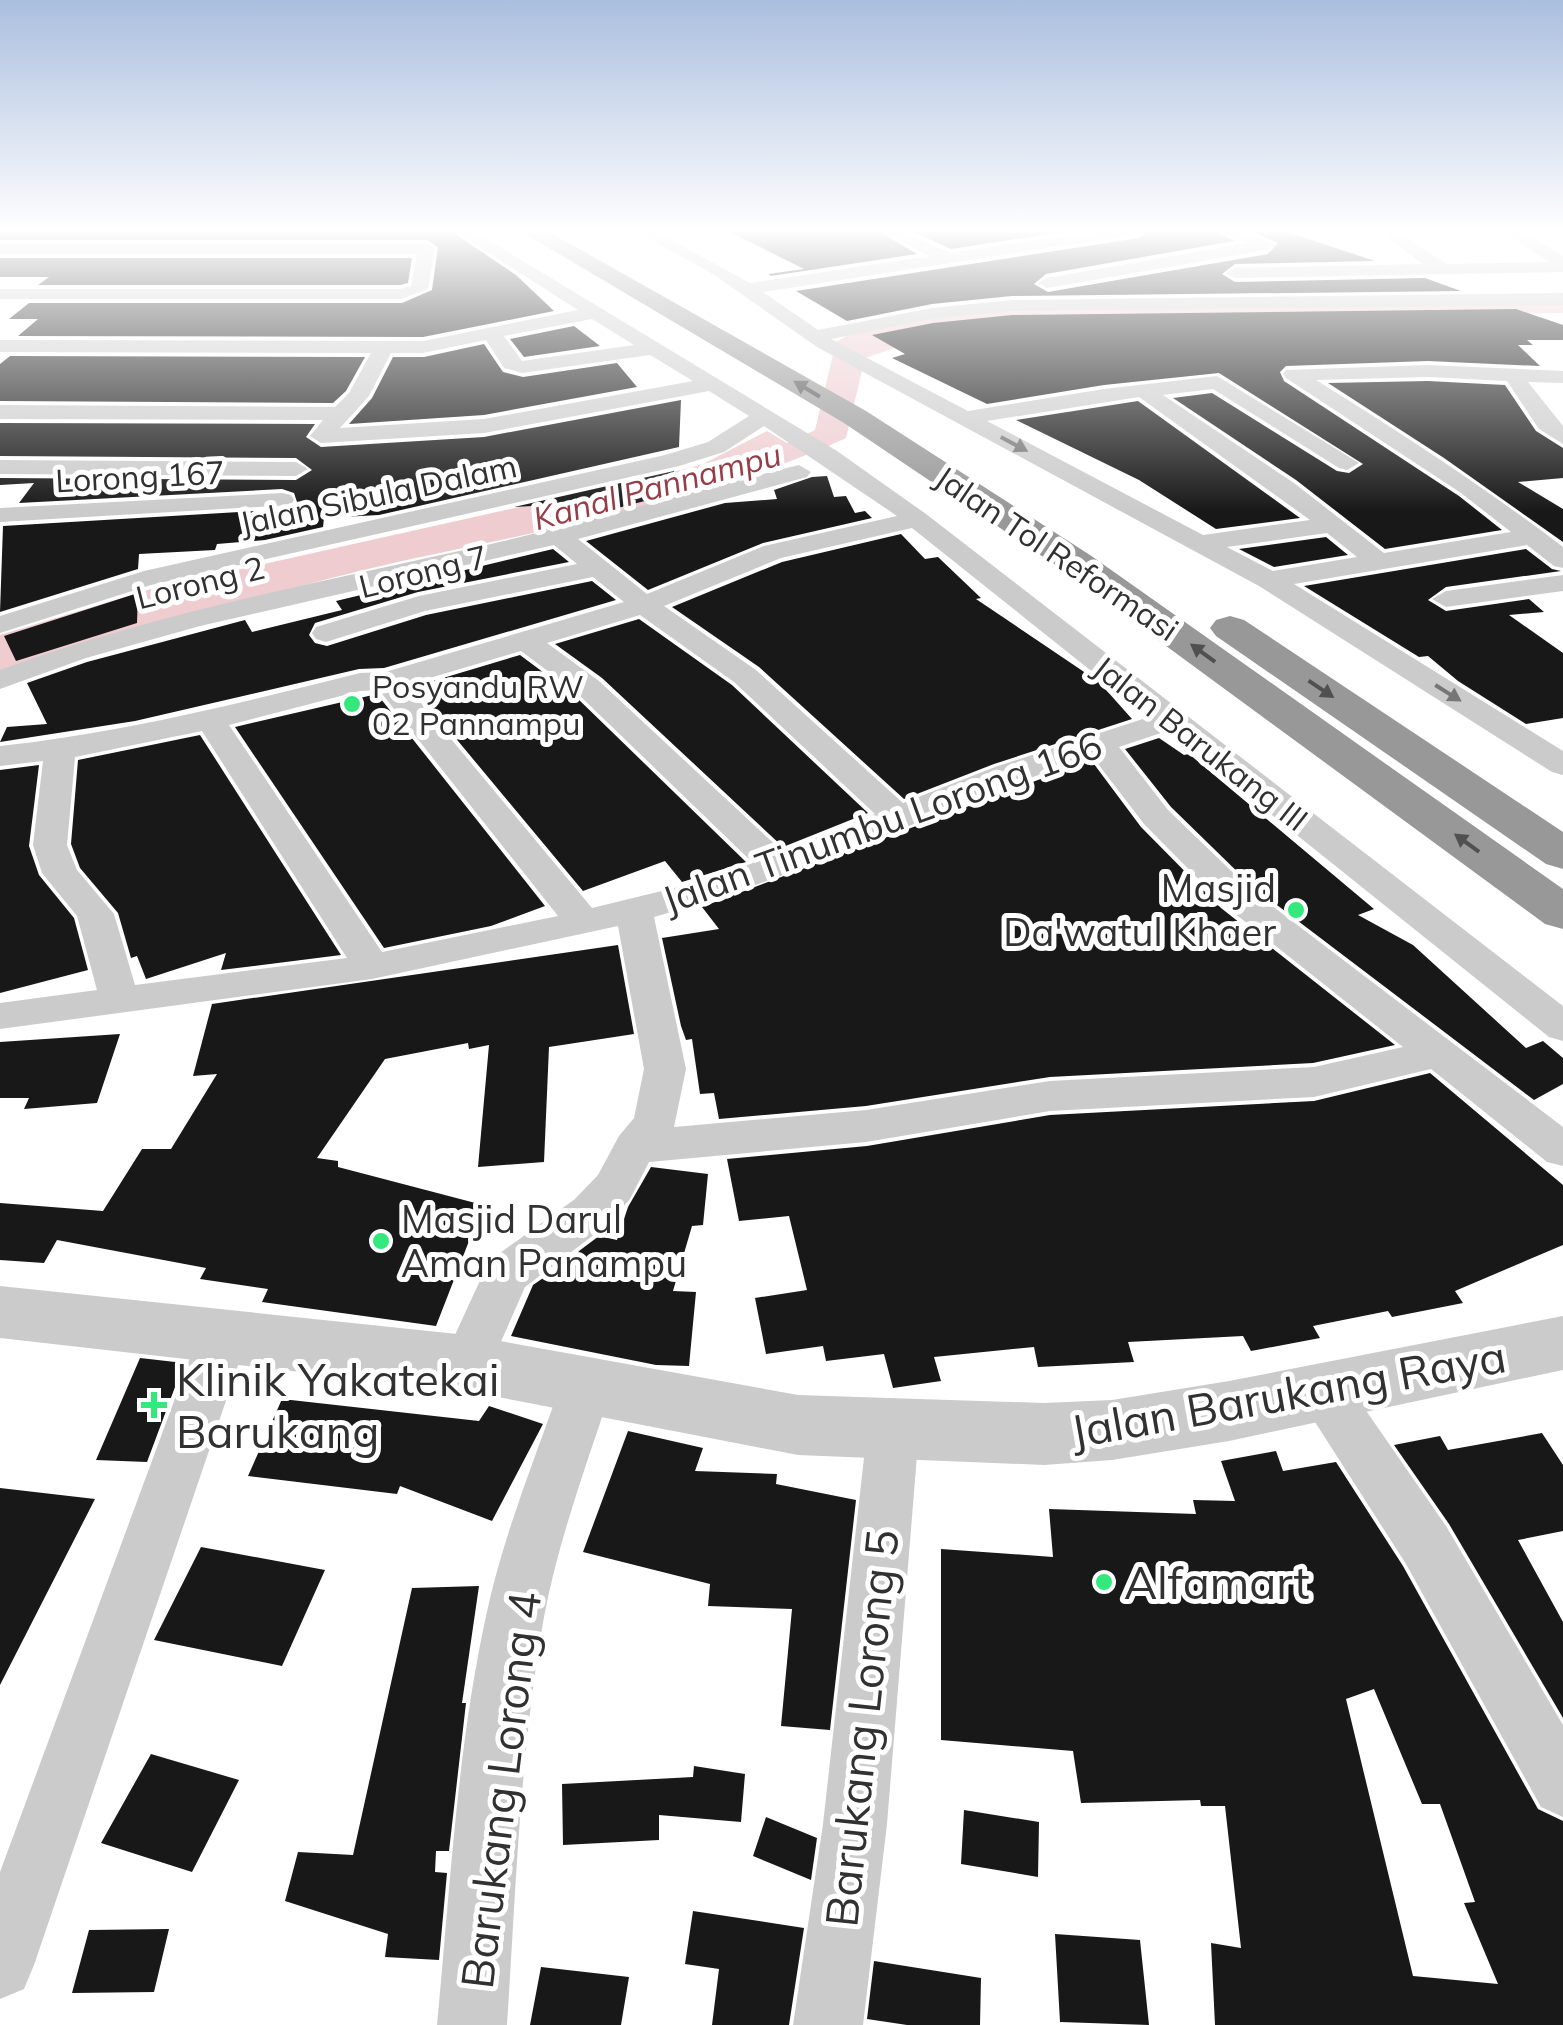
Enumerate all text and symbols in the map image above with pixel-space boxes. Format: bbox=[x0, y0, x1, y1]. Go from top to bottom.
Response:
one-way arrow bbox=[793, 381, 821, 398]
water label: Kanal Pannampu bbox=[529, 434, 785, 538]
one-way arrow bbox=[1000, 436, 1029, 453]
street label: Jalan Sibula Dalam bbox=[236, 445, 520, 543]
street label: Lorong 167 bbox=[54, 452, 226, 500]
street label: Jalan Tol Reformasi bbox=[928, 457, 1186, 649]
street label: Lorong 7 bbox=[355, 536, 491, 606]
street label: Lorong 2 bbox=[132, 547, 268, 617]
one-way arrow bbox=[1190, 644, 1217, 664]
street label: Jalan Barukang III bbox=[1086, 647, 1316, 839]
place label: Posyandu RW 02 Pannampu bbox=[372, 666, 584, 743]
one-way arrow bbox=[1307, 679, 1334, 698]
one-way arrow bbox=[1434, 683, 1461, 702]
marker: Posyandu RW 02 Pannampu bbox=[341, 693, 363, 715]
street label: Jalan Tinumbu Lorong 166 bbox=[656, 720, 1108, 924]
one-way arrow bbox=[1454, 834, 1480, 853]
place label: Masjid Da'watul Khaer bbox=[1003, 864, 1276, 956]
marker: Masjid Da'watul Khaer bbox=[1285, 899, 1307, 921]
place label: Masjid Darul Aman Panampu bbox=[401, 1195, 687, 1287]
marker: Masjid Darul Aman Panampu bbox=[370, 1230, 392, 1252]
street label: Jalan Barukang Raya bbox=[1066, 1327, 1510, 1459]
place label: Klinik Yakatekai Barukang bbox=[176, 1351, 499, 1459]
marker: Klinik Yakatekai Barukang bbox=[141, 1392, 167, 1418]
street label: Barukang Lorong 5 bbox=[812, 1527, 910, 1929]
place label: Alfamart bbox=[1124, 1554, 1310, 1610]
marker: Alfamart bbox=[1093, 1571, 1115, 1593]
street label: Barukang Lorong 4 bbox=[448, 1589, 552, 1991]

